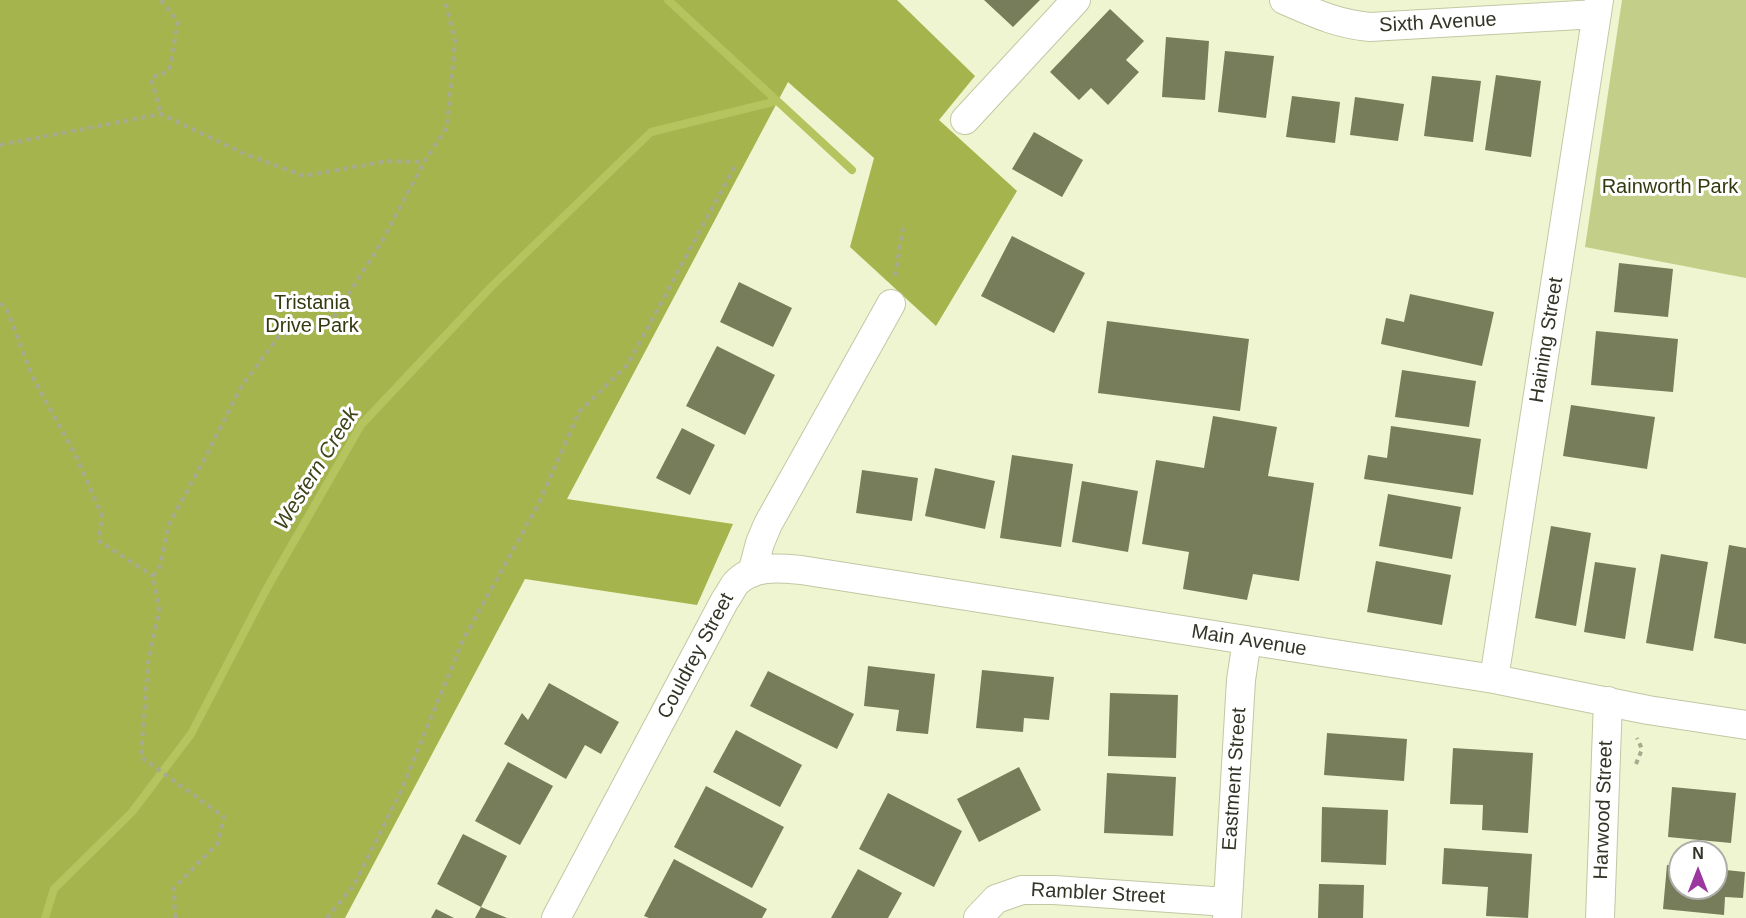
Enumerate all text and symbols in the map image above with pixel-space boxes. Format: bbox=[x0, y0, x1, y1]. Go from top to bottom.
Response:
street label: Sixth Avenue bbox=[1379, 8, 1497, 38]
park label: Rainworth Park bbox=[1602, 175, 1738, 199]
street label: Haining Street bbox=[1525, 276, 1569, 404]
park label: Tristania Drive Park bbox=[265, 291, 359, 338]
water label: Western Creek bbox=[269, 403, 365, 535]
street label: Couldrey Street bbox=[653, 589, 739, 723]
street label: Main Avenue bbox=[1190, 620, 1308, 662]
street label: Eastment Street bbox=[1218, 707, 1252, 851]
street label: Harwood Street bbox=[1590, 740, 1618, 880]
north arrow bbox=[1668, 840, 1728, 900]
text: N bbox=[1692, 845, 1704, 862]
street label: Rambler Street bbox=[1030, 878, 1166, 910]

